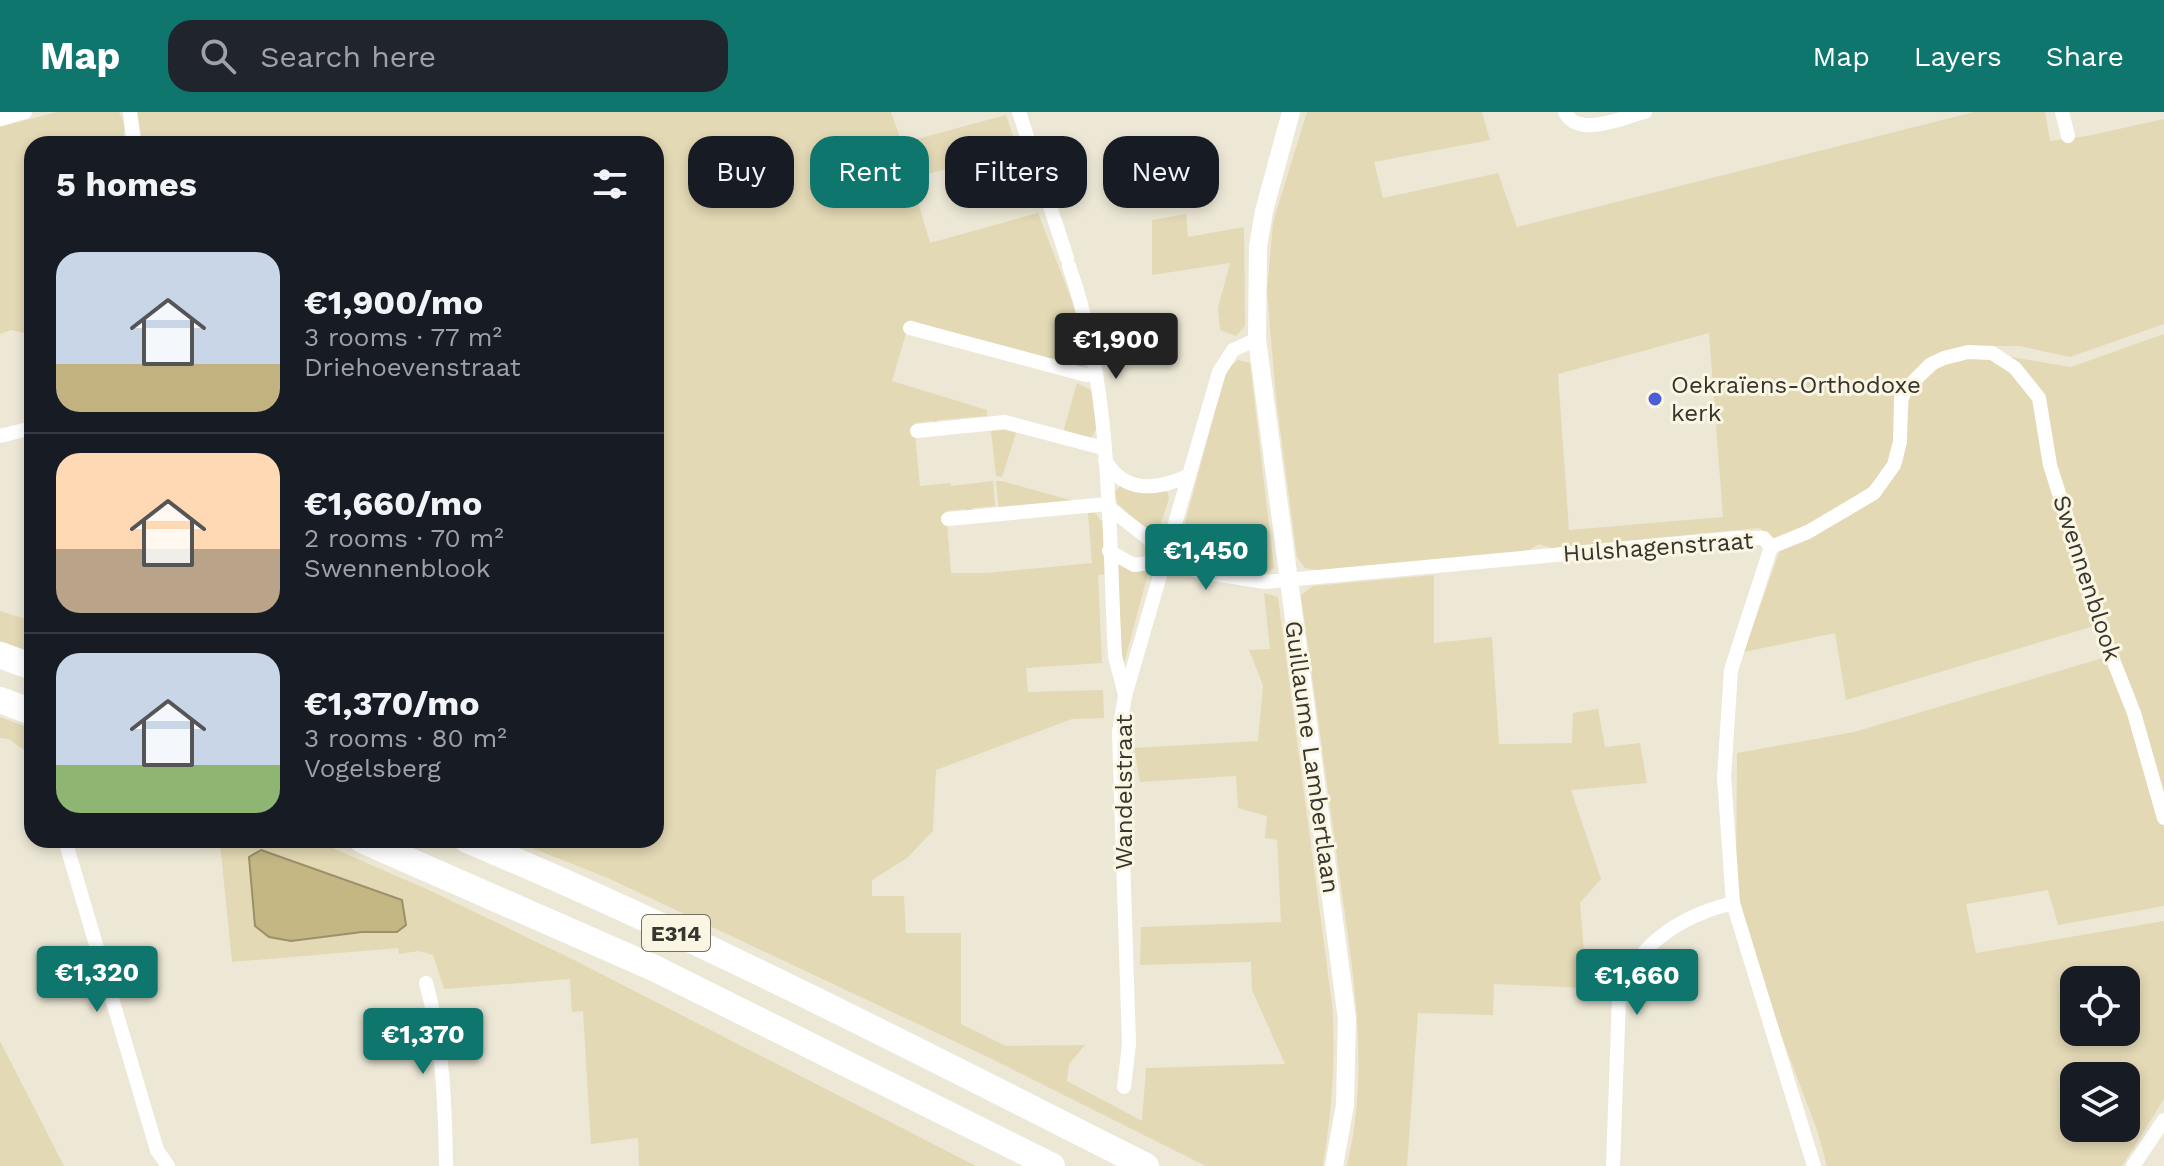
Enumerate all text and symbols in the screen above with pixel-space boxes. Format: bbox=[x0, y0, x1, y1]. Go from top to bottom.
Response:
search box bbox=[168, 20, 728, 92]
text: Map bbox=[40, 34, 120, 78]
icon: search bbox=[196, 34, 240, 78]
text: Search here bbox=[260, 39, 436, 74]
text: Map bbox=[1813, 40, 1870, 73]
text: Layers bbox=[1914, 40, 2002, 73]
text: Share bbox=[2046, 40, 2124, 73]
chip: Buy bbox=[688, 136, 794, 208]
chip: Rent bbox=[810, 136, 929, 208]
chip: Filters bbox=[945, 136, 1087, 208]
chip: New bbox=[1103, 136, 1219, 208]
icon: filters bbox=[588, 162, 632, 206]
text: 5 homes bbox=[56, 164, 197, 204]
text: €1,900/mo bbox=[304, 282, 483, 322]
icon: home bbox=[120, 284, 216, 380]
pin: €1,900 bbox=[1051, 313, 1181, 381]
text: 3 rooms · 77 m² bbox=[304, 322, 502, 352]
text: €1,900 bbox=[1073, 324, 1159, 354]
text: Driehoevenstraat bbox=[304, 352, 521, 382]
place label: Oekraïens-Orthodoxe kerk bbox=[1671, 371, 1921, 427]
marker: Oekraïens-Orthodoxe kerk bbox=[1646, 390, 1664, 408]
text: €1,660/mo bbox=[304, 483, 482, 523]
icon: home bbox=[120, 485, 216, 581]
street label: Swennenblook bbox=[2047, 492, 2127, 665]
text: 2 rooms · 70 m² bbox=[304, 523, 504, 553]
pin: €1,450 bbox=[1141, 524, 1271, 592]
street label: Hulshagenstraat bbox=[1562, 526, 1754, 568]
text: €1,450 bbox=[1163, 535, 1249, 565]
text: Swennenblook bbox=[304, 553, 490, 583]
street label: Guillaume Lambertlaan bbox=[1279, 619, 1345, 895]
text: €1,370/mo bbox=[304, 683, 480, 723]
icon: home bbox=[120, 685, 216, 781]
street label: Wandelstraat bbox=[1110, 714, 1138, 870]
text: 3 rooms · 80 m² bbox=[304, 723, 507, 753]
text: Vogelsberg bbox=[304, 753, 441, 783]
road number: E314 bbox=[642, 915, 710, 951]
pin: €1,320 bbox=[32, 946, 162, 1014]
pin: €1,660 bbox=[1572, 949, 1702, 1017]
text: €1,320 bbox=[55, 957, 139, 987]
text: €1,660 bbox=[1594, 960, 1680, 990]
map controls bbox=[2060, 966, 2140, 1142]
button: locate bbox=[2060, 966, 2140, 1046]
pin: €1,370 bbox=[358, 1008, 488, 1076]
text: €1,370 bbox=[381, 1019, 465, 1049]
button: layers bbox=[2060, 1062, 2140, 1142]

